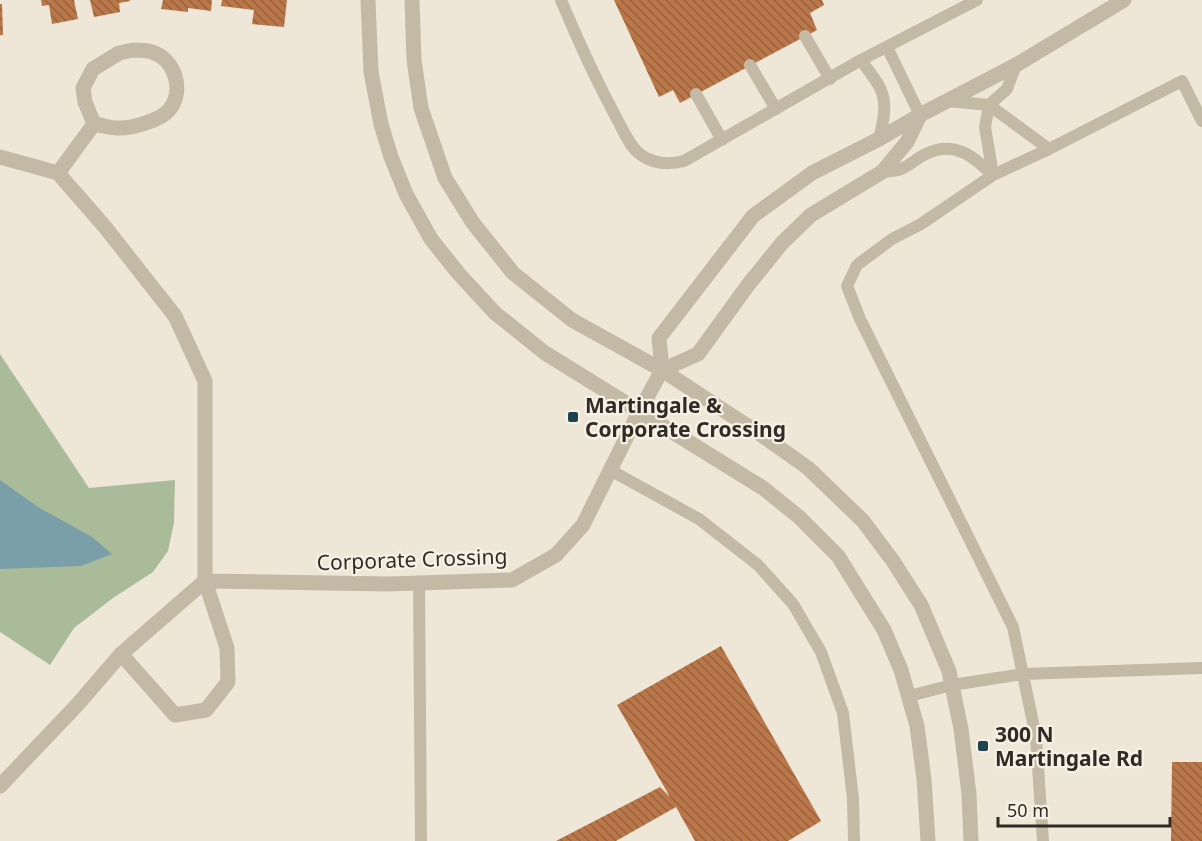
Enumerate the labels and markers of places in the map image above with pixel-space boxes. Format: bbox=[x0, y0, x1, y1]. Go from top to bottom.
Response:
place label: Martingale & Corporate Crossing bbox=[585, 391, 786, 443]
marker: Martingale & Corporate Crossing bbox=[566, 410, 580, 424]
place label: 300 N Martingale Rd bbox=[995, 720, 1143, 772]
marker: 300 N Martingale Rd bbox=[976, 739, 990, 753]

